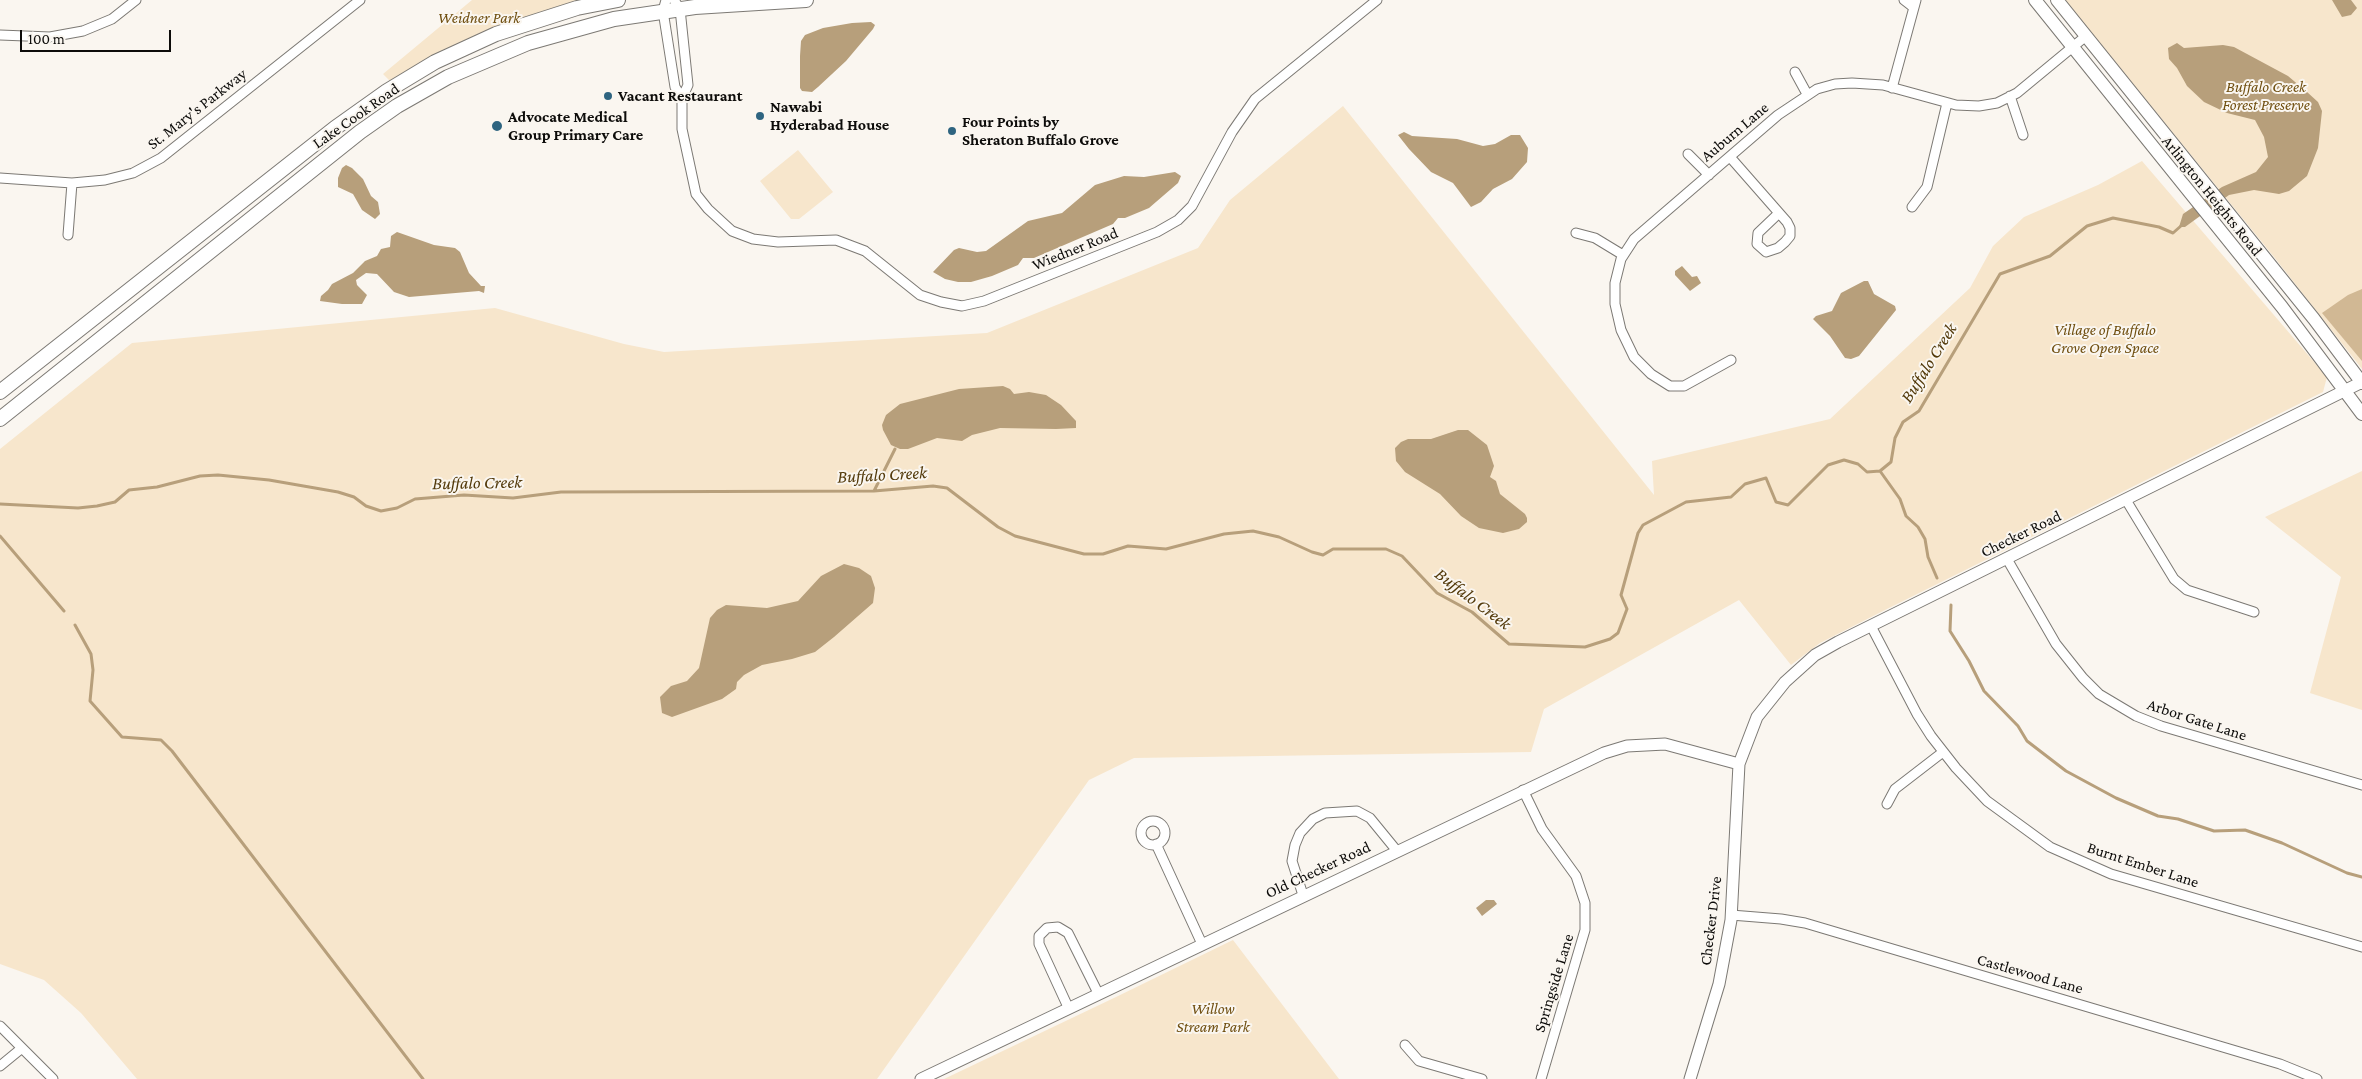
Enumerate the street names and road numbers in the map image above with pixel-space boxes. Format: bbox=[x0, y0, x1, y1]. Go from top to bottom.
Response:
street label: St. Mary's Parkway bbox=[144, 64, 250, 154]
street label: Lake Cook Road bbox=[309, 79, 403, 153]
street label: Auburn Lane bbox=[1697, 98, 1773, 166]
street label: Arlington Heights Road bbox=[2158, 132, 2266, 260]
street label: Wiedner Road bbox=[1029, 223, 1121, 275]
street label: Checker Road bbox=[1978, 506, 2064, 562]
street label: Arbor Gate Lane bbox=[2145, 695, 2249, 745]
street label: Old Checker Road bbox=[1262, 837, 1374, 903]
street label: Burnt Ember Lane bbox=[2085, 838, 2201, 892]
street label: Checker Drive bbox=[1696, 875, 1726, 967]
street label: Springside Lane bbox=[1530, 931, 1578, 1035]
street label: Castlewood Lane bbox=[1975, 950, 2085, 998]

